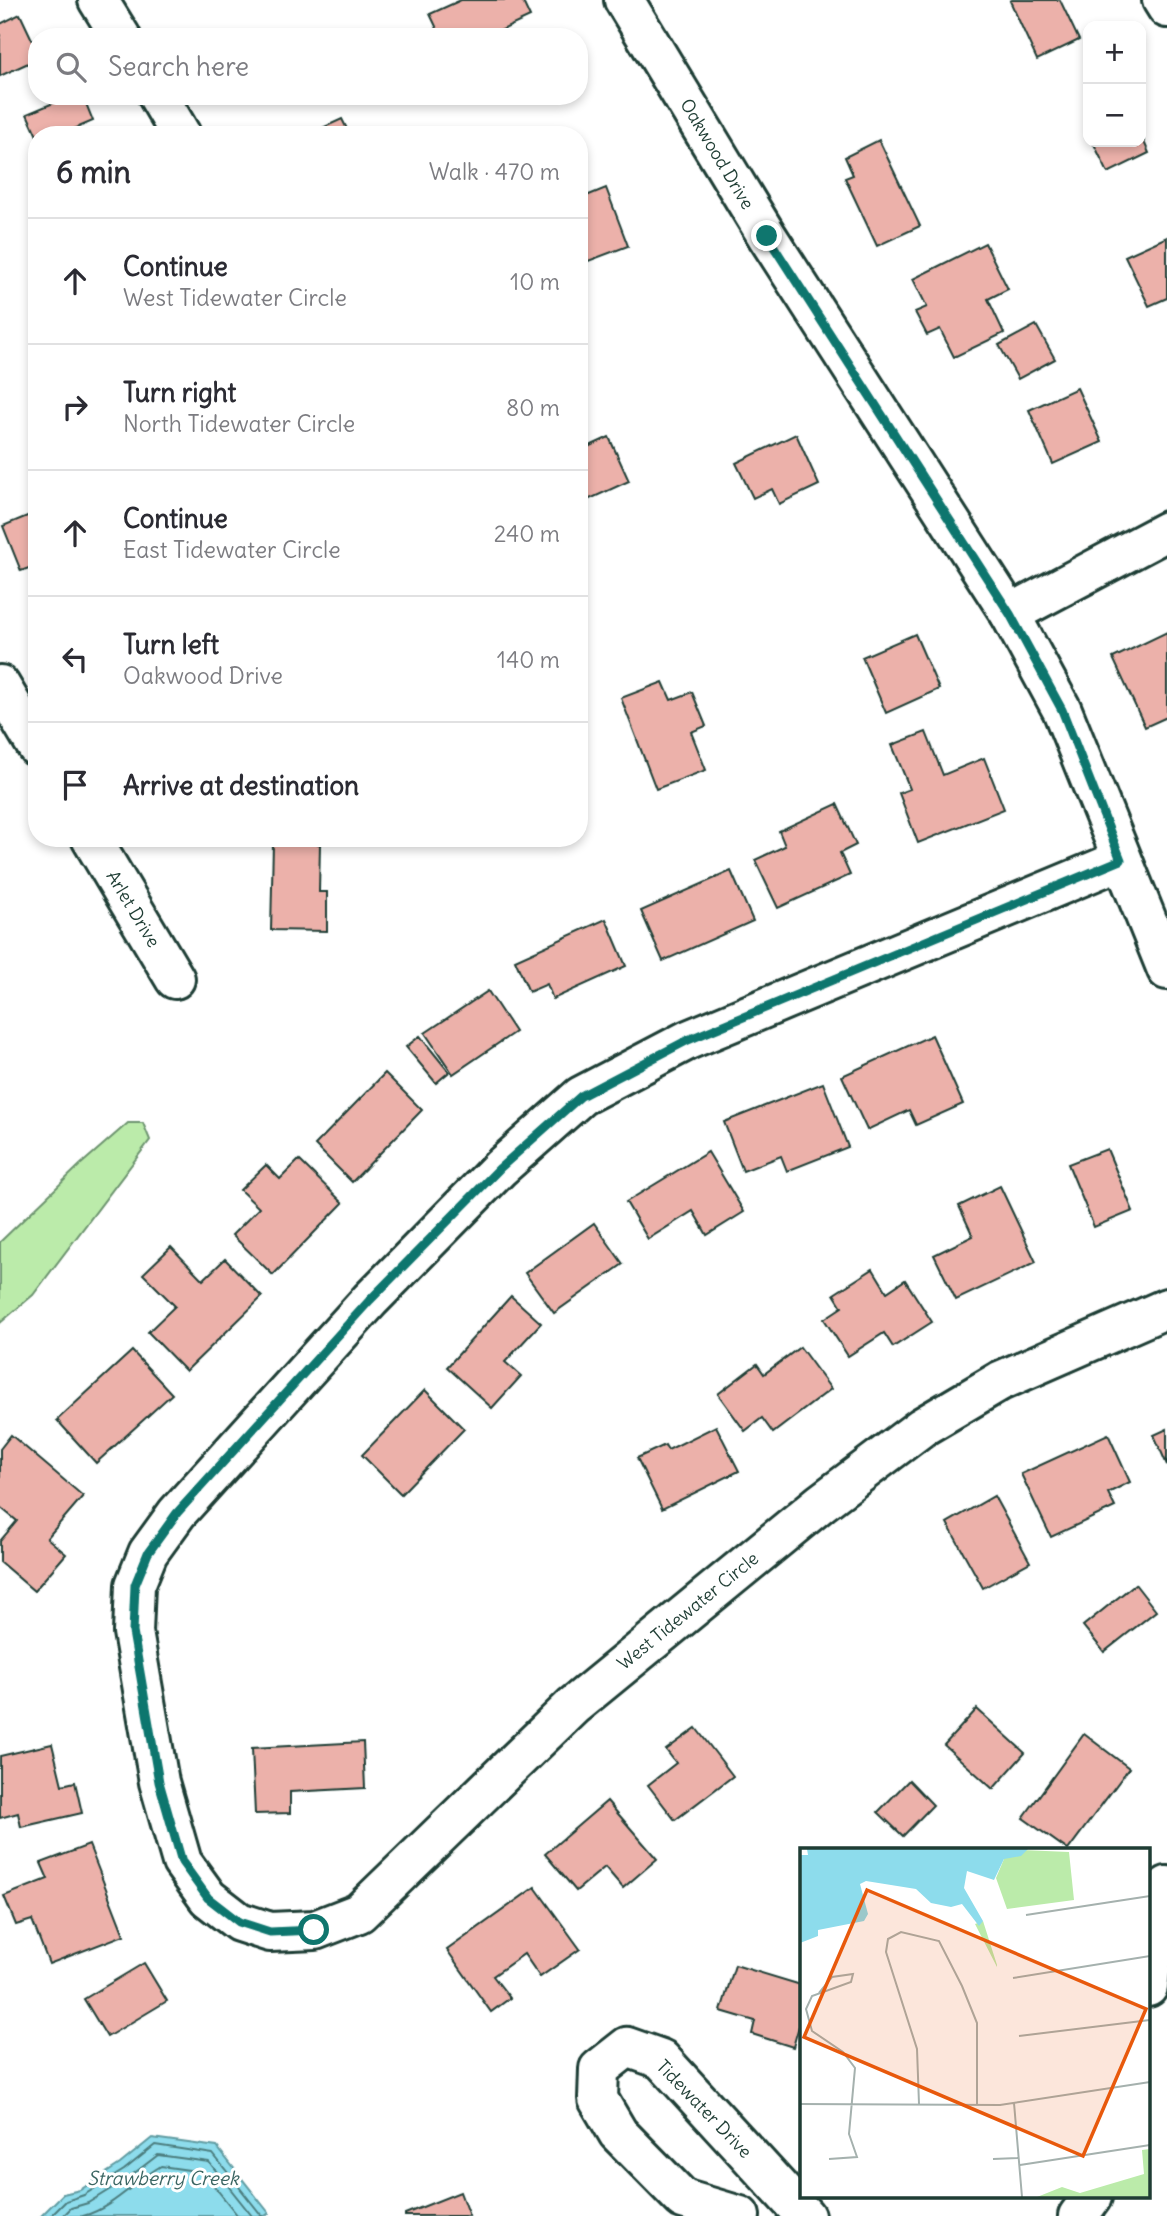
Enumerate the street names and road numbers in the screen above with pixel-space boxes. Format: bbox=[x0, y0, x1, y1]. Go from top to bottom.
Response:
street label: Oakwood Drive bbox=[675, 94, 760, 213]
street label: Arlet Drive bbox=[102, 866, 165, 951]
street label: West Tidewater Circle bbox=[612, 1547, 763, 1675]
street label: Tidewater Drive bbox=[652, 2055, 757, 2163]

